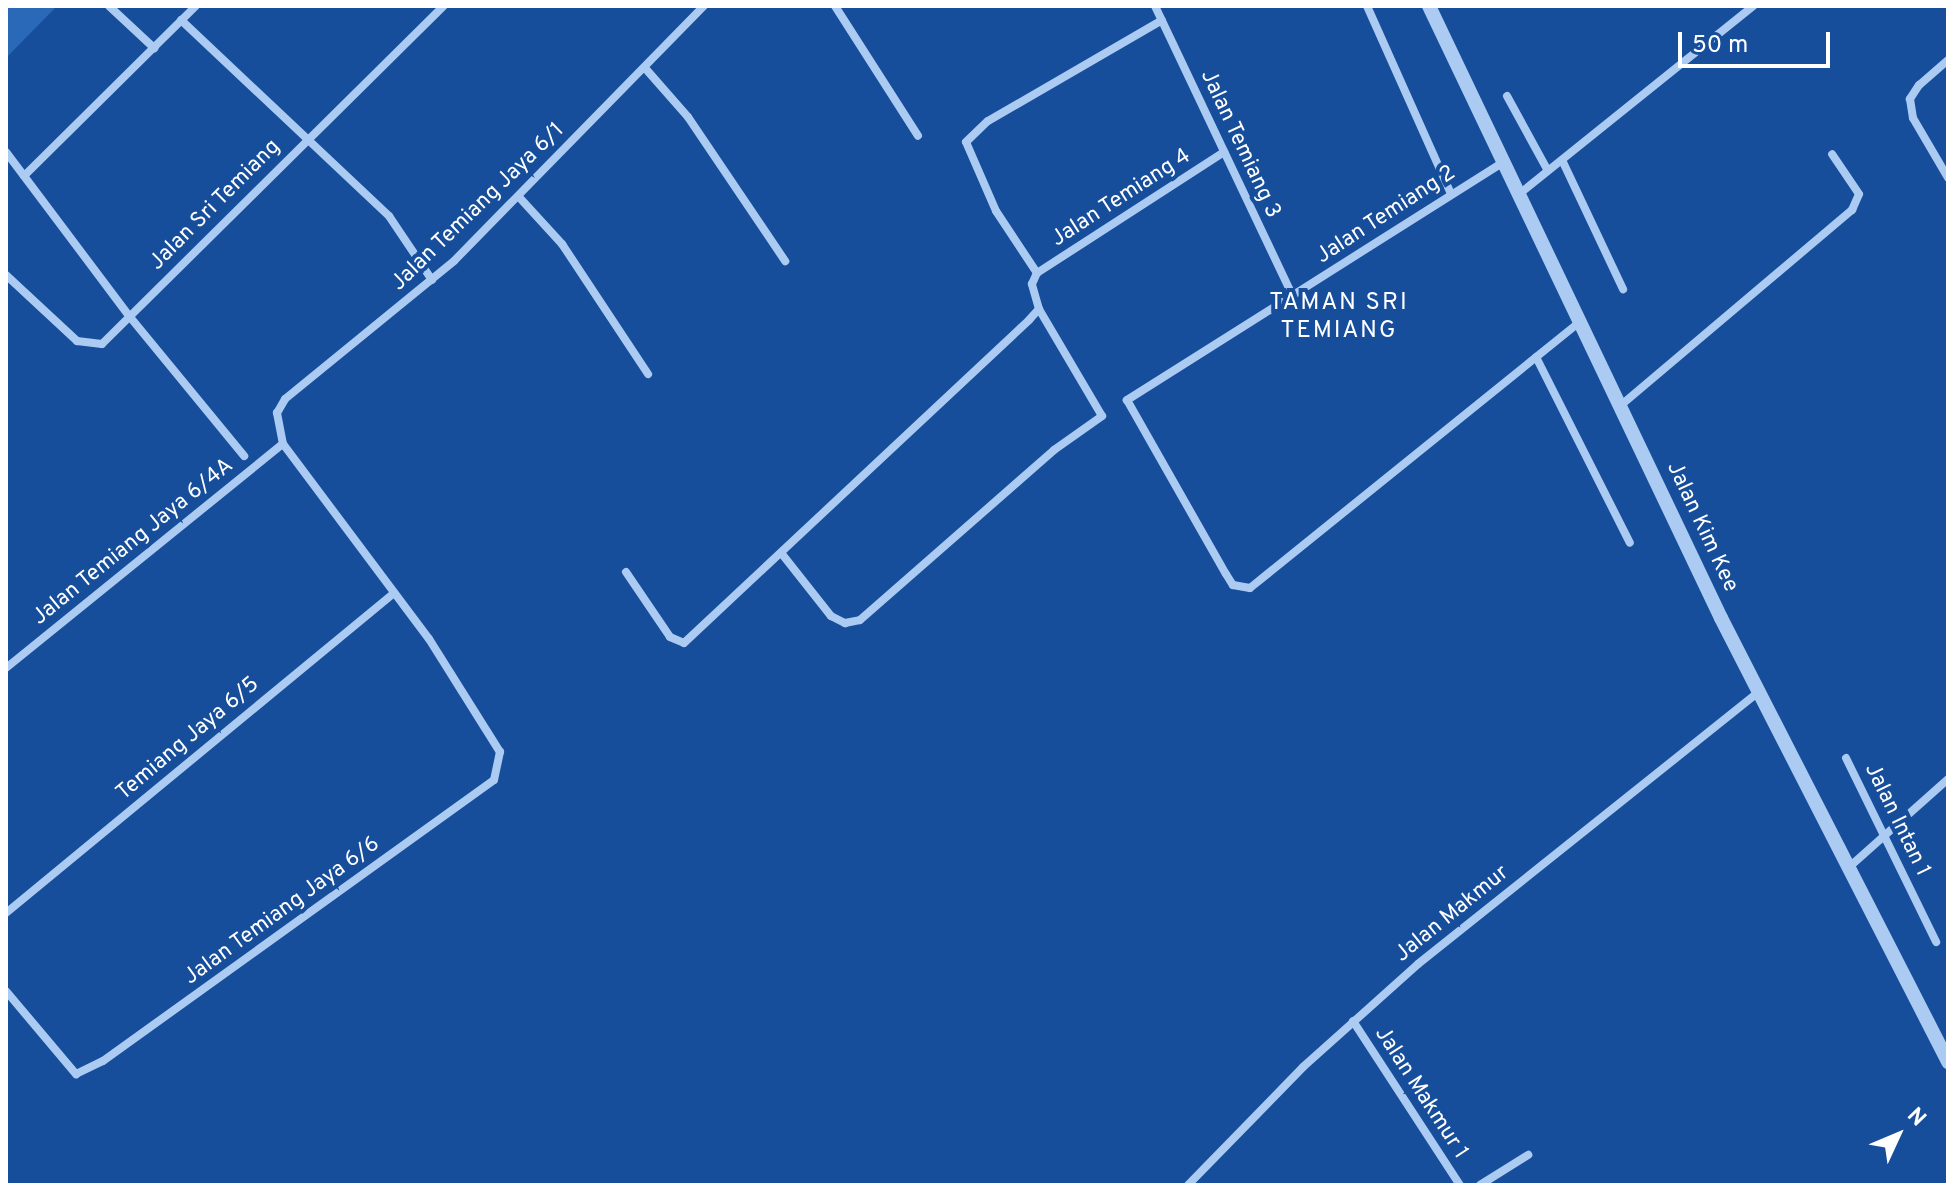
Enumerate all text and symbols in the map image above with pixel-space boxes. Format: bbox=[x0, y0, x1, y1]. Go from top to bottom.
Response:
scale bar bbox=[1682, 16, 1834, 66]
text: 50 m bbox=[1692, 31, 1748, 61]
street label: Jalan Temiang 3 bbox=[1194, 65, 1286, 223]
street label: Jalan Temiang Jaya 6/1 bbox=[386, 117, 570, 297]
street label: Jalan Sri Temiang bbox=[144, 134, 286, 276]
street label: Jalan Temiang 4 bbox=[1046, 143, 1196, 253]
street label: Jalan Temiang 2 bbox=[1311, 160, 1461, 270]
district label: TAMAN SRI TEMIANG bbox=[1269, 290, 1409, 346]
street label: Jalan Temiang Jaya 6/4A bbox=[27, 453, 239, 631]
street label: Jalan Kim Kee bbox=[1660, 458, 1744, 596]
street label: Temiang Jaya 6/5 bbox=[111, 672, 265, 806]
street label: Jalan Intan 1 bbox=[1858, 759, 1936, 881]
street label: Jalan Temiang Jaya 6/6 bbox=[179, 831, 385, 991]
street label: Jalan Makmur bbox=[1390, 860, 1514, 968]
street label: Jalan Makmur 1 bbox=[1368, 1022, 1474, 1164]
north arrow bbox=[1858, 1095, 1938, 1175]
text: N bbox=[1900, 1103, 1931, 1133]

